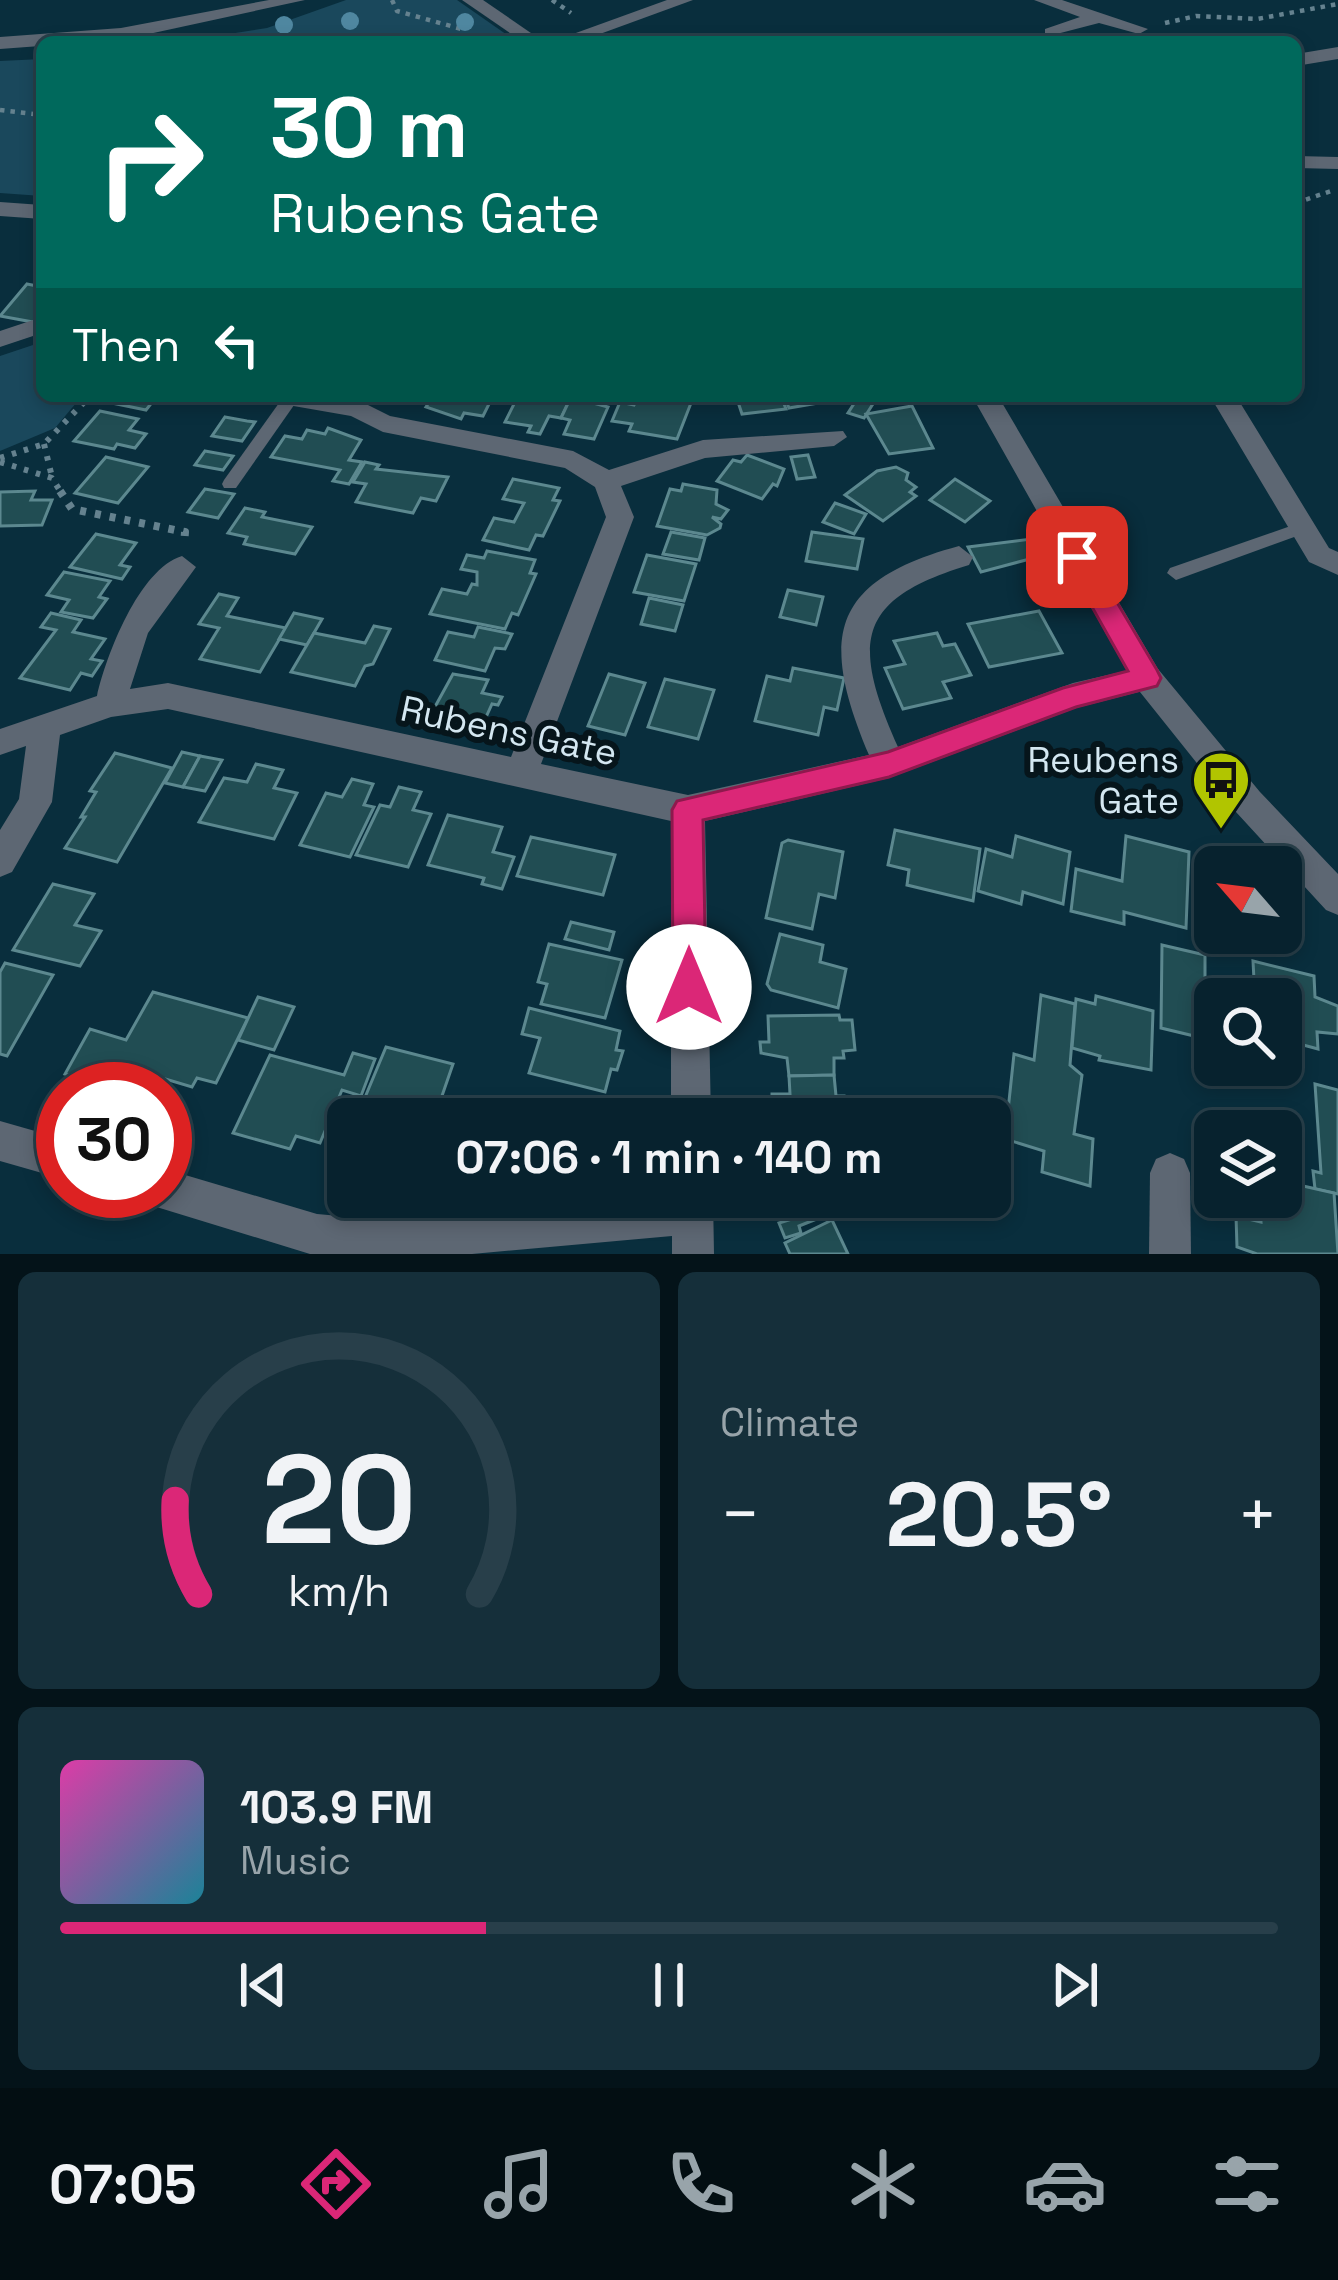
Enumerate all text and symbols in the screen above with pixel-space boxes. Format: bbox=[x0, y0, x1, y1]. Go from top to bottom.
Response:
text: 30 m bbox=[270, 74, 469, 182]
icon: right bbox=[72, 84, 228, 240]
text: Rubens Gate bbox=[270, 179, 600, 248]
icon: left bbox=[204, 312, 270, 378]
text: Then bbox=[72, 317, 180, 374]
pin bbox=[1026, 506, 1128, 608]
icon: arrive bbox=[1044, 524, 1110, 590]
street label: Rubens Gate bbox=[396, 686, 621, 776]
place label: Reubens Gate bbox=[1027, 737, 1179, 824]
bus stop icon: Reubens Gate bbox=[1190, 749, 1252, 831]
north arrow bbox=[1194, 846, 1302, 954]
map controls bbox=[1194, 846, 1302, 1218]
position arrow bbox=[626, 924, 752, 1050]
button: search bbox=[1194, 978, 1302, 1086]
speed limit sign: 30 bbox=[36, 1062, 192, 1218]
button: layers bbox=[1194, 1110, 1302, 1218]
text: 07:06 · 1 min · 140 m bbox=[456, 1129, 882, 1186]
text: Climate bbox=[720, 1398, 859, 1447]
text: 20 bbox=[261, 1420, 416, 1579]
text: 20.5° bbox=[886, 1457, 1112, 1572]
text: − bbox=[720, 1472, 761, 1556]
text: + bbox=[1237, 1472, 1278, 1556]
text: km/h bbox=[288, 1563, 390, 1618]
text: 103.9 FM bbox=[240, 1779, 433, 1836]
text: Music bbox=[240, 1836, 351, 1885]
icon: previous bbox=[230, 1952, 296, 2018]
icon: pause bbox=[636, 1952, 702, 2018]
icon: next bbox=[1042, 1952, 1108, 2018]
icon: directions bbox=[294, 2142, 378, 2226]
icon: music bbox=[477, 2142, 561, 2226]
icon: phone bbox=[659, 2142, 743, 2226]
icon: climate bbox=[841, 2142, 925, 2226]
icon: car bbox=[1023, 2142, 1107, 2226]
icon: filters bbox=[1205, 2142, 1289, 2226]
text: 07:05 bbox=[49, 2150, 196, 2219]

